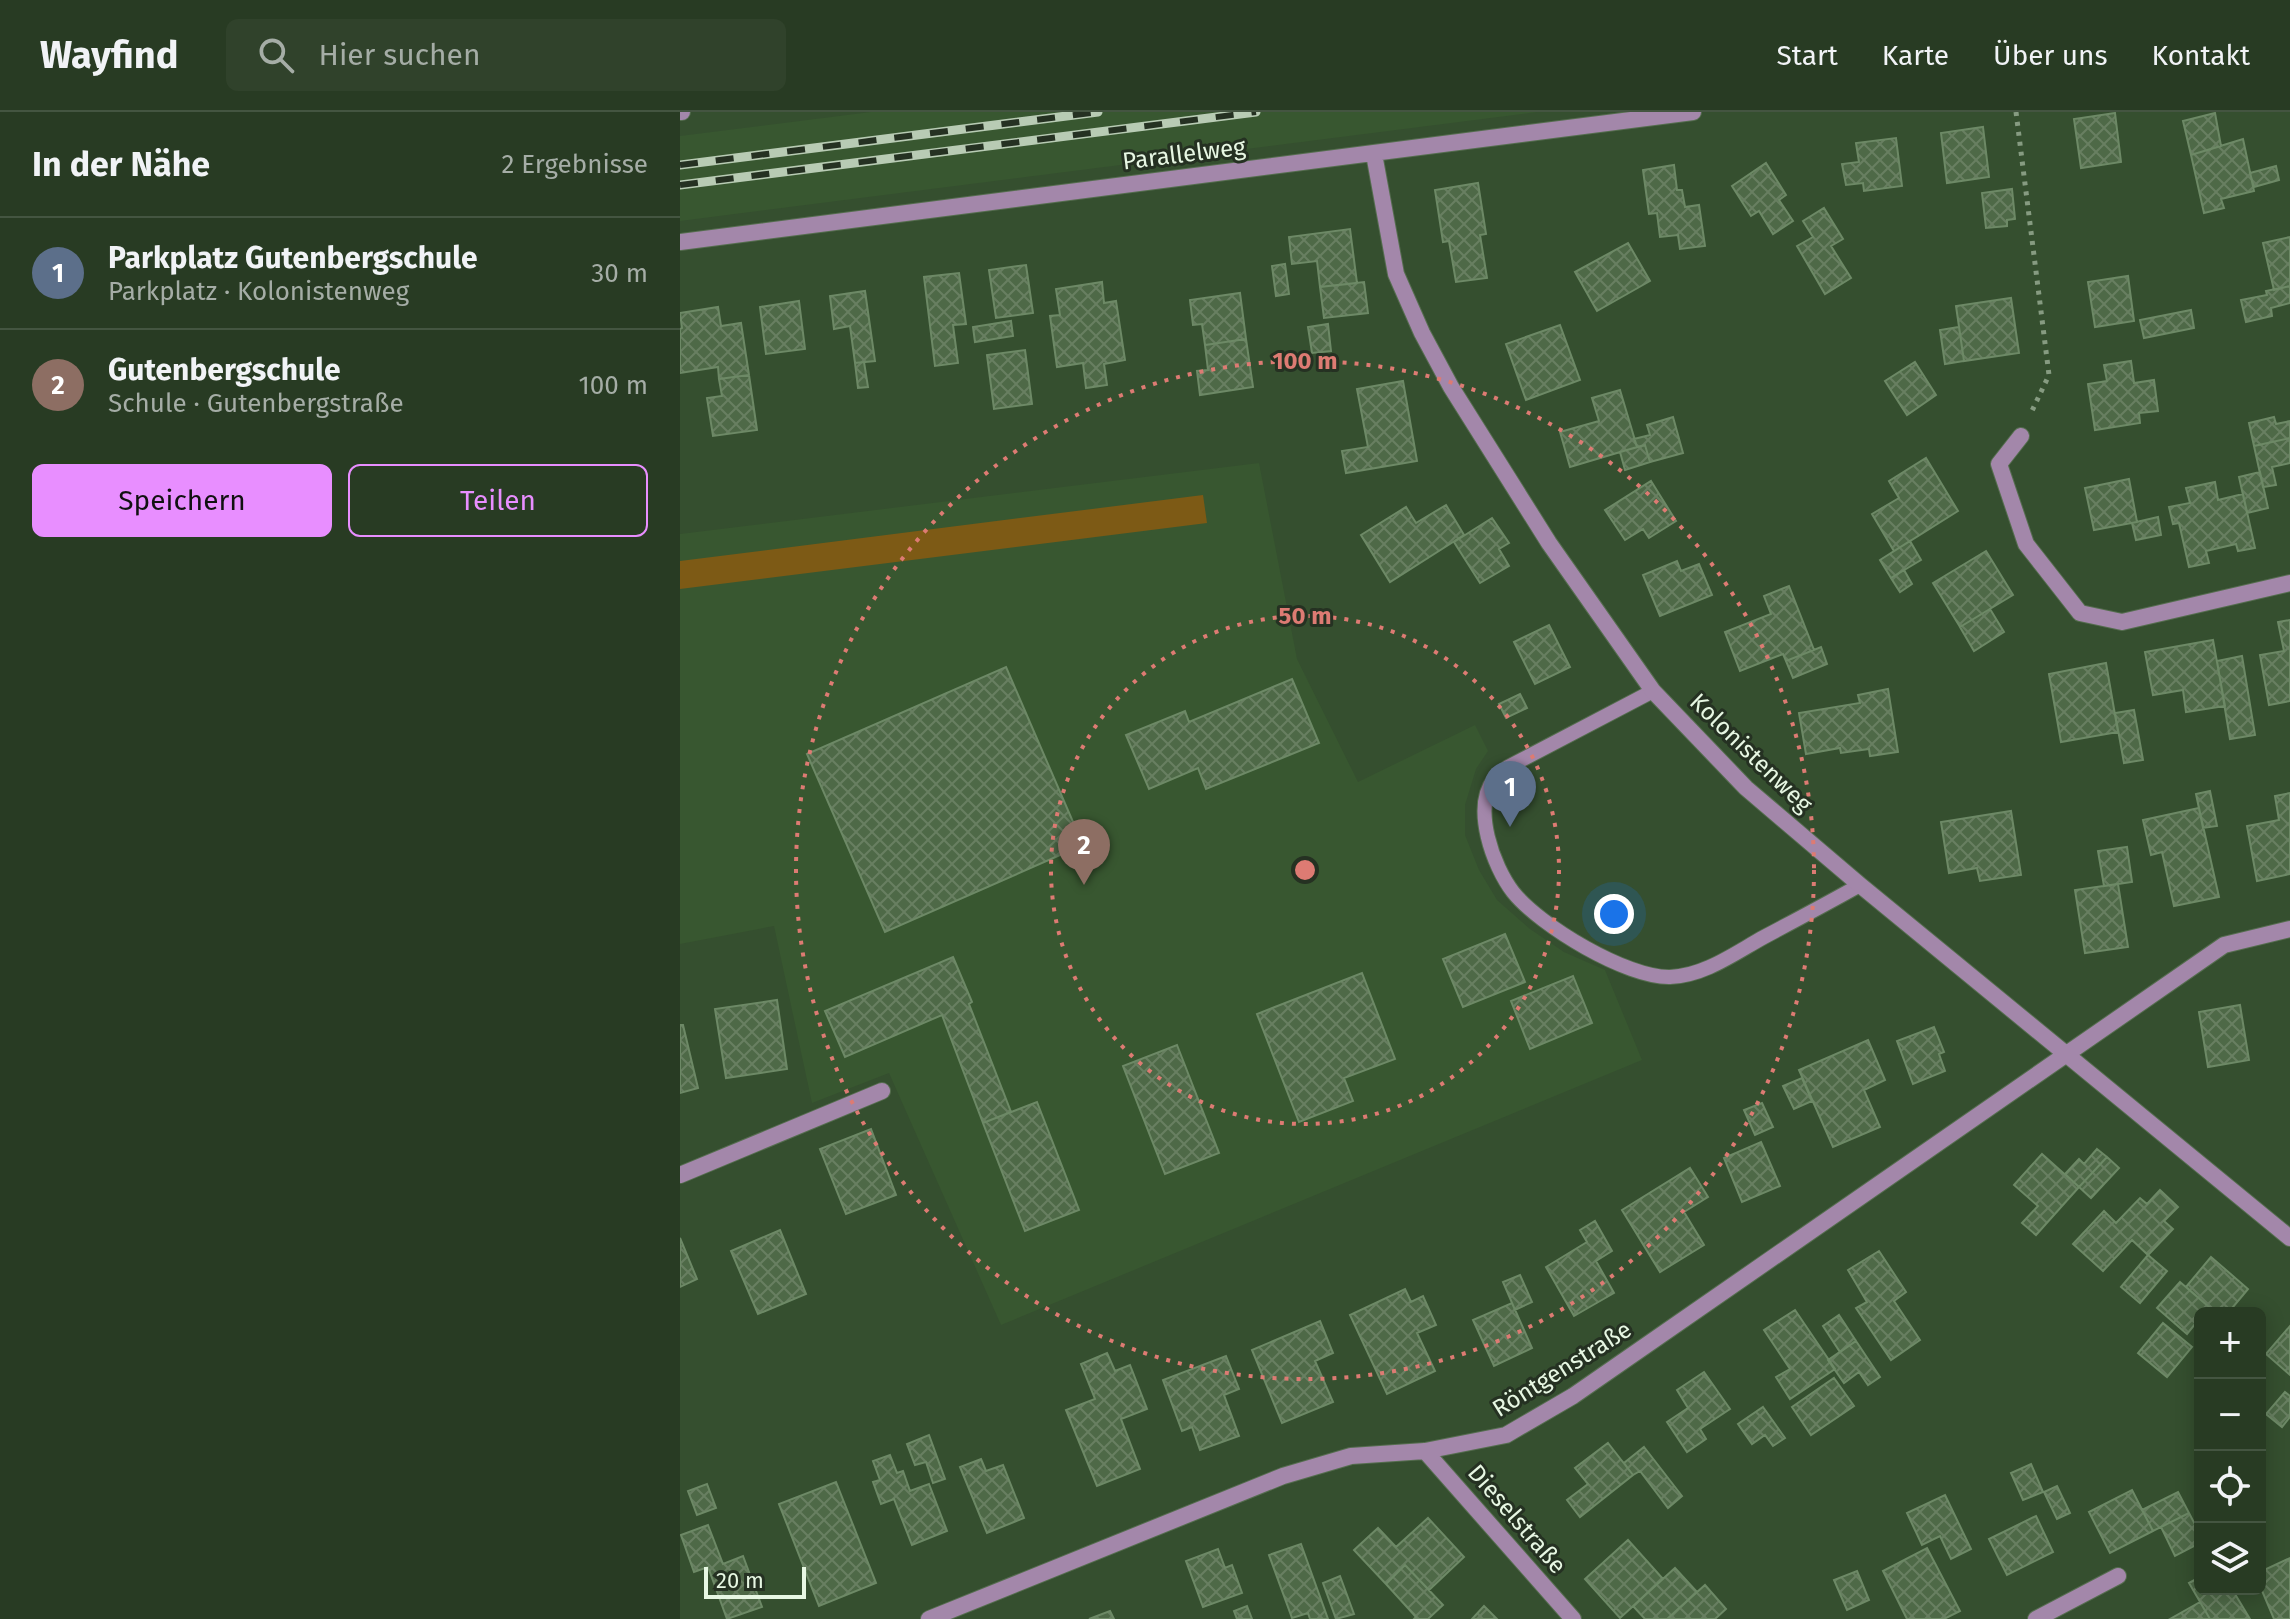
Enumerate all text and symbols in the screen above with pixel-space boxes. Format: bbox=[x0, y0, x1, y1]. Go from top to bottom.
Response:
search box bbox=[226, 19, 786, 91]
text: Wayfind bbox=[40, 32, 178, 78]
icon: search bbox=[254, 33, 298, 77]
text: Hier suchen bbox=[318, 37, 481, 73]
text: Start bbox=[1776, 39, 1838, 72]
text: Karte bbox=[1882, 39, 1949, 72]
text: Über uns bbox=[1993, 39, 2108, 72]
text: Kontakt bbox=[2152, 39, 2250, 72]
street label: Parallelweg bbox=[1121, 133, 1248, 175]
text: In der Nähe bbox=[32, 144, 210, 185]
text: 2 Ergebnisse bbox=[501, 149, 648, 180]
text: Parkplatz Gutenbergschule bbox=[108, 240, 478, 276]
text: 1 bbox=[52, 258, 64, 289]
text: 30 m bbox=[591, 258, 648, 289]
text: Parkplatz · Kolonistenweg bbox=[108, 276, 409, 307]
text: 100 m bbox=[1272, 347, 1338, 375]
text: Gutenbergschule bbox=[108, 352, 340, 388]
text: 2 bbox=[51, 370, 65, 401]
text: 100 m bbox=[579, 370, 648, 401]
text: Schule · Gutenbergstraße bbox=[108, 388, 404, 419]
button: Speichern bbox=[32, 464, 332, 537]
button: Teilen bbox=[348, 464, 648, 537]
text: 50 m bbox=[1279, 602, 1331, 630]
street label: Kolonistenweg bbox=[1684, 688, 1818, 819]
pin: 1 bbox=[1484, 761, 1536, 827]
pin: 2 bbox=[1058, 819, 1110, 885]
centre of rings bbox=[1291, 856, 1319, 884]
your location bbox=[1594, 894, 1634, 934]
map controls bbox=[2194, 1307, 2266, 1595]
button: + bbox=[2194, 1307, 2266, 1379]
street label: Röntgenstraße bbox=[1487, 1315, 1637, 1423]
button: − bbox=[2194, 1379, 2266, 1451]
button: locate bbox=[2194, 1451, 2266, 1523]
street label: Dieselstraße bbox=[1462, 1459, 1572, 1579]
button: layers bbox=[2194, 1523, 2266, 1595]
scale bar bbox=[704, 1563, 806, 1599]
text: 20 m bbox=[716, 1567, 764, 1594]

